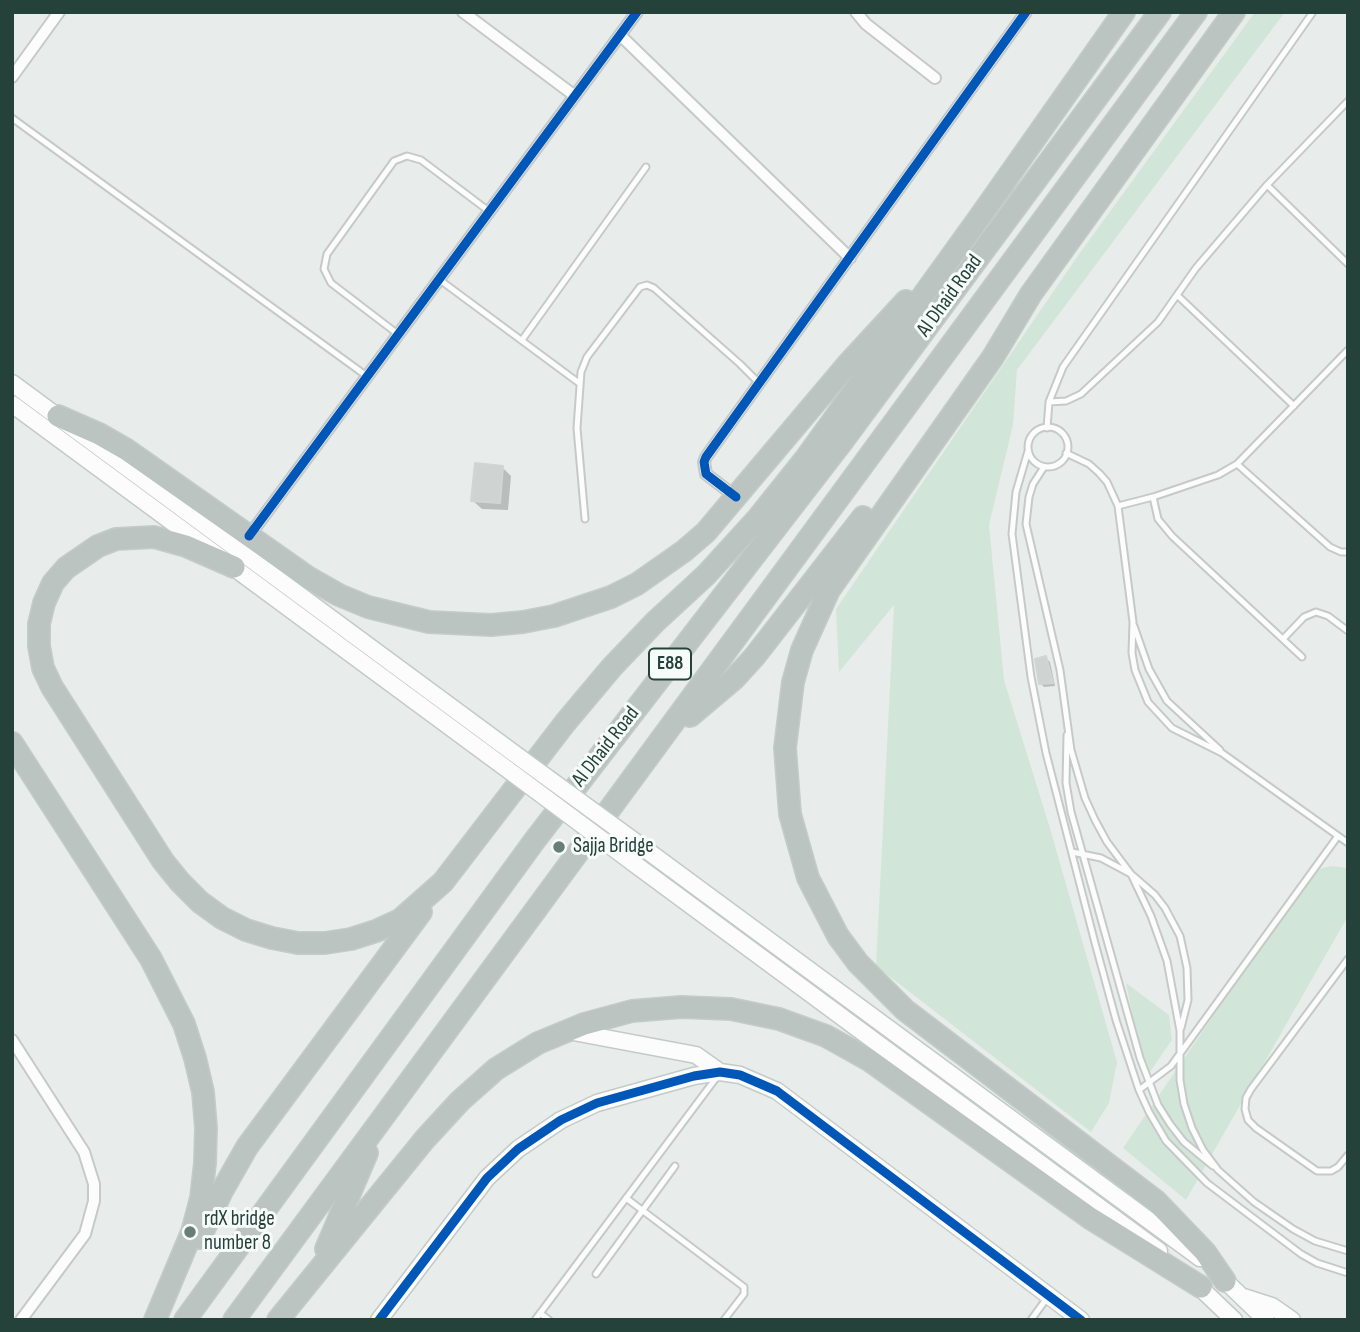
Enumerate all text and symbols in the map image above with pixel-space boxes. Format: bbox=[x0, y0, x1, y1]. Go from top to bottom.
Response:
street label: Al Dhaid Road bbox=[912, 250, 988, 342]
road number: E88 bbox=[649, 649, 691, 680]
street label: Al Dhaid Road bbox=[567, 702, 645, 792]
place label: Sajja Bridge bbox=[573, 834, 654, 860]
marker: Sajja Bridge bbox=[551, 839, 567, 855]
place label: rdX bridge number 8 bbox=[204, 1207, 275, 1257]
marker: rdX bridge number 8 bbox=[182, 1224, 198, 1240]

